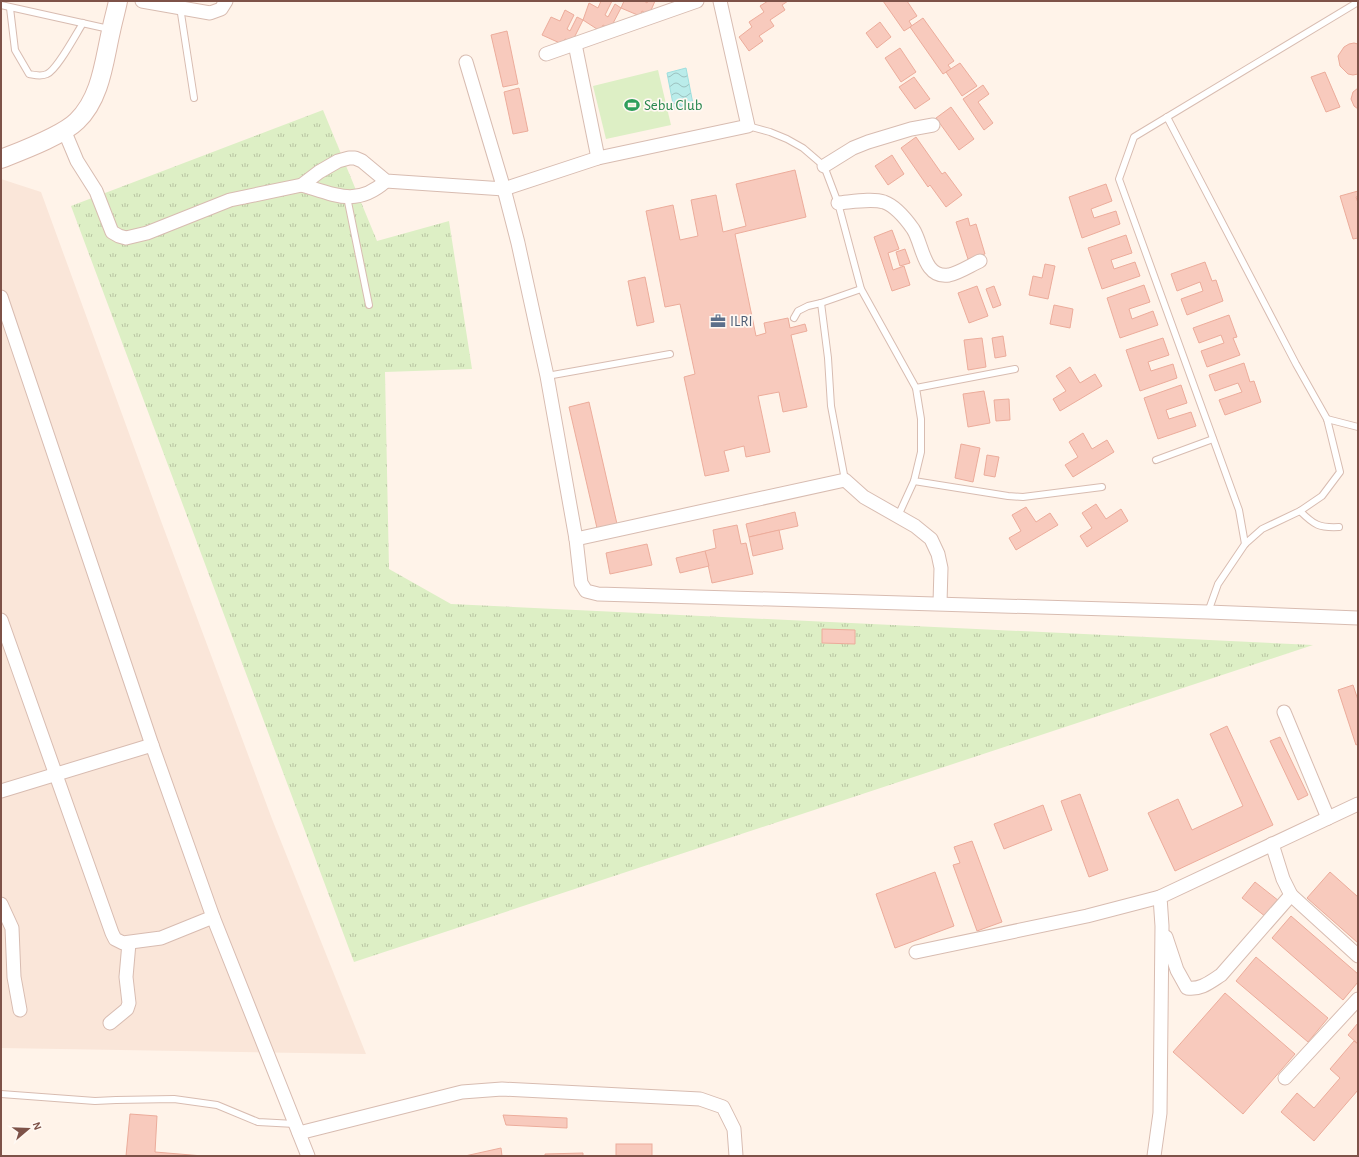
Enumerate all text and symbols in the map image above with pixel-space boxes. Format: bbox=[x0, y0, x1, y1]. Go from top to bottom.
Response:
sports icon: Sebu Club bbox=[623, 96, 641, 114]
place label: Sebu Club bbox=[644, 98, 703, 113]
office icon: ILRI bbox=[709, 312, 727, 330]
place label: ILRI bbox=[730, 314, 753, 329]
north arrow bbox=[8, 1109, 48, 1149]
text: N bbox=[31, 1120, 43, 1131]

